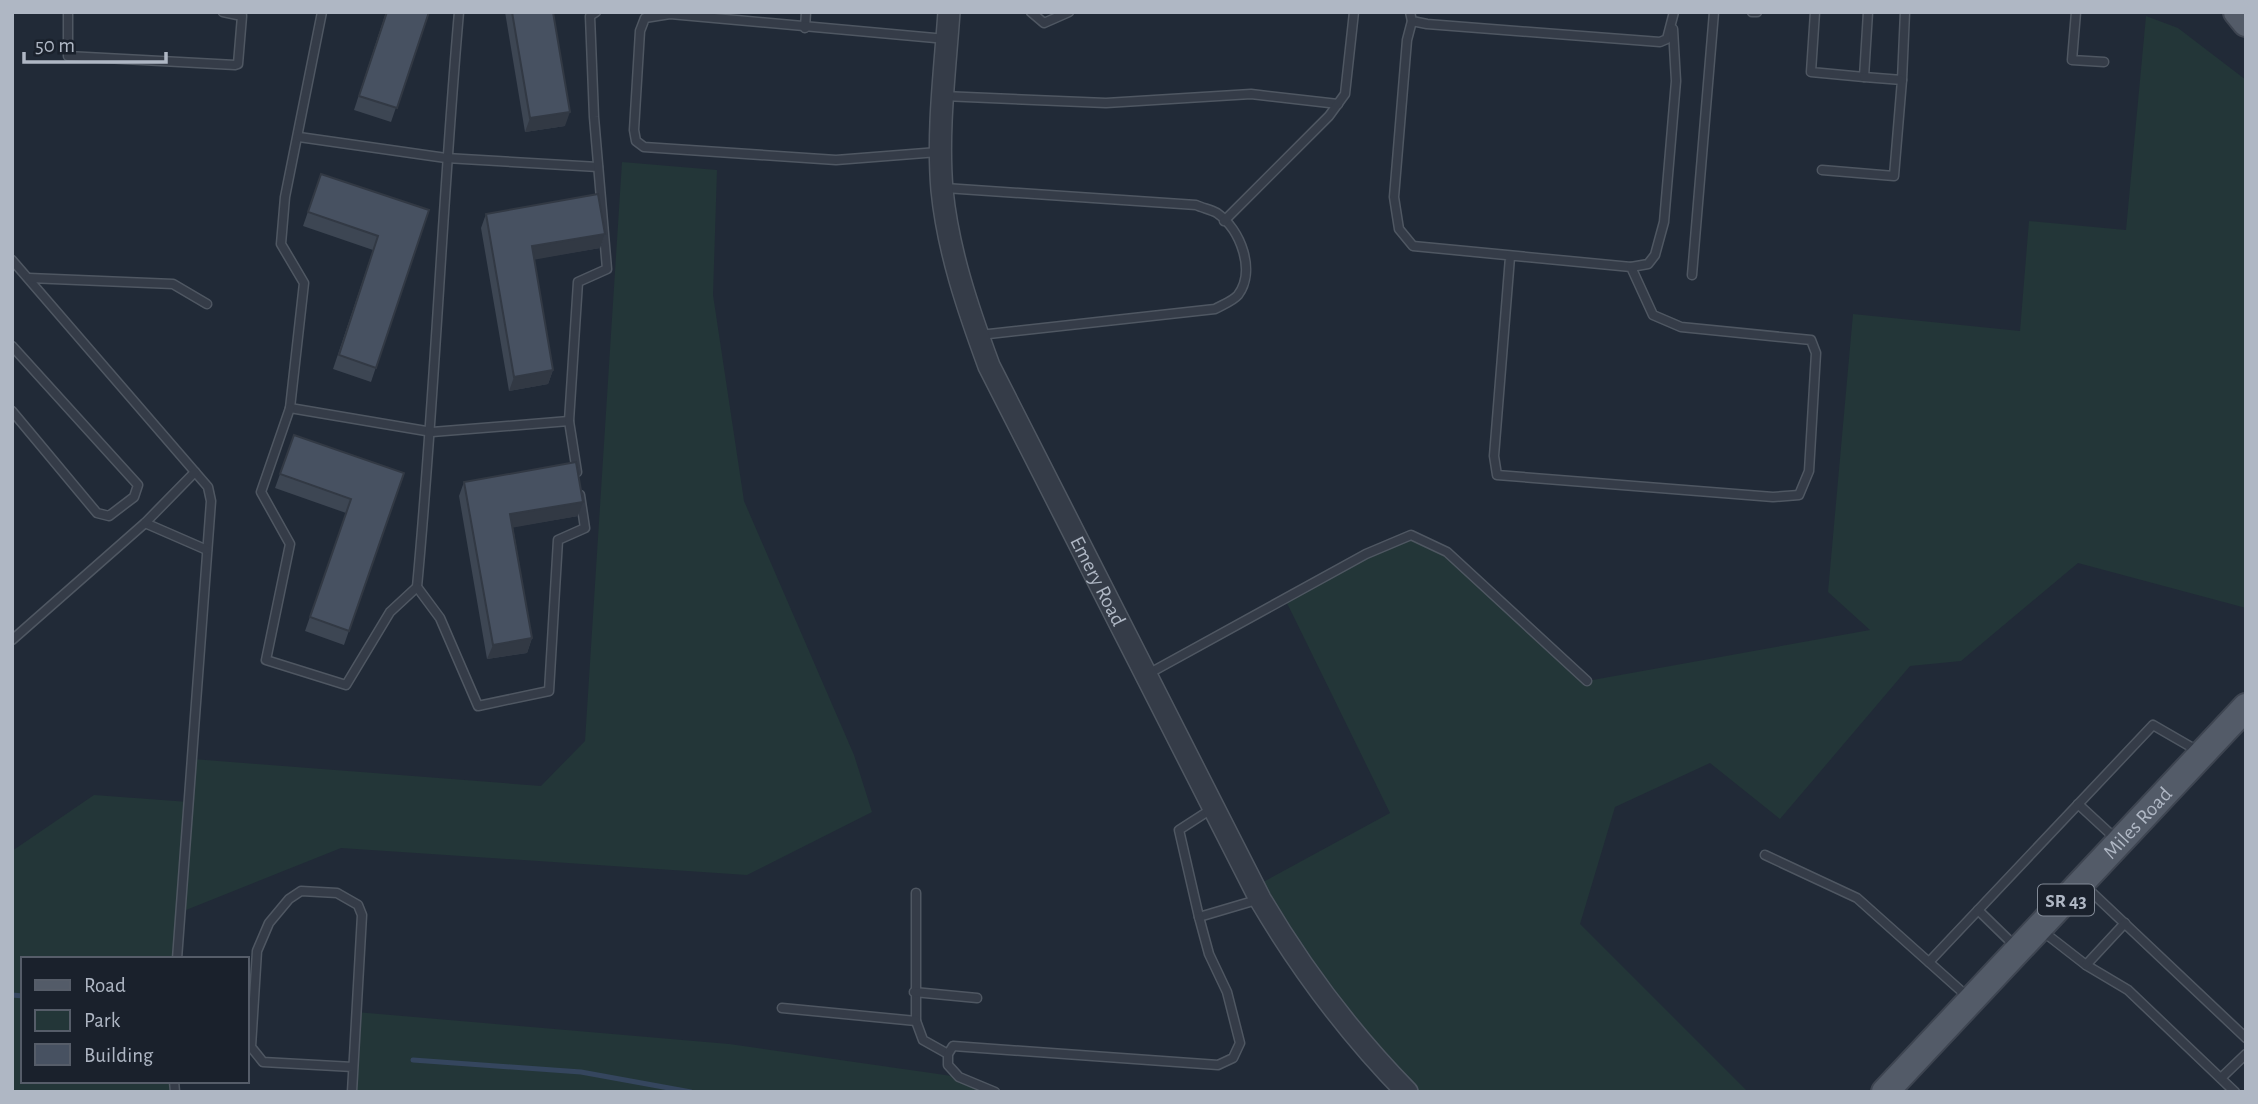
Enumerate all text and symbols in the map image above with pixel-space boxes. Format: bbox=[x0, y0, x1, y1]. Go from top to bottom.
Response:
scale bar bbox=[24, 21, 166, 65]
text: 50 m bbox=[35, 35, 75, 56]
street label: Emery Road bbox=[1066, 533, 1129, 629]
street label: Miles Road bbox=[2099, 783, 2176, 863]
road number: SR 43 bbox=[2038, 885, 2094, 916]
legend bbox=[21, 957, 248, 1083]
text: Road bbox=[84, 975, 126, 996]
text: Park bbox=[84, 1010, 121, 1031]
text: Building bbox=[84, 1045, 154, 1066]

